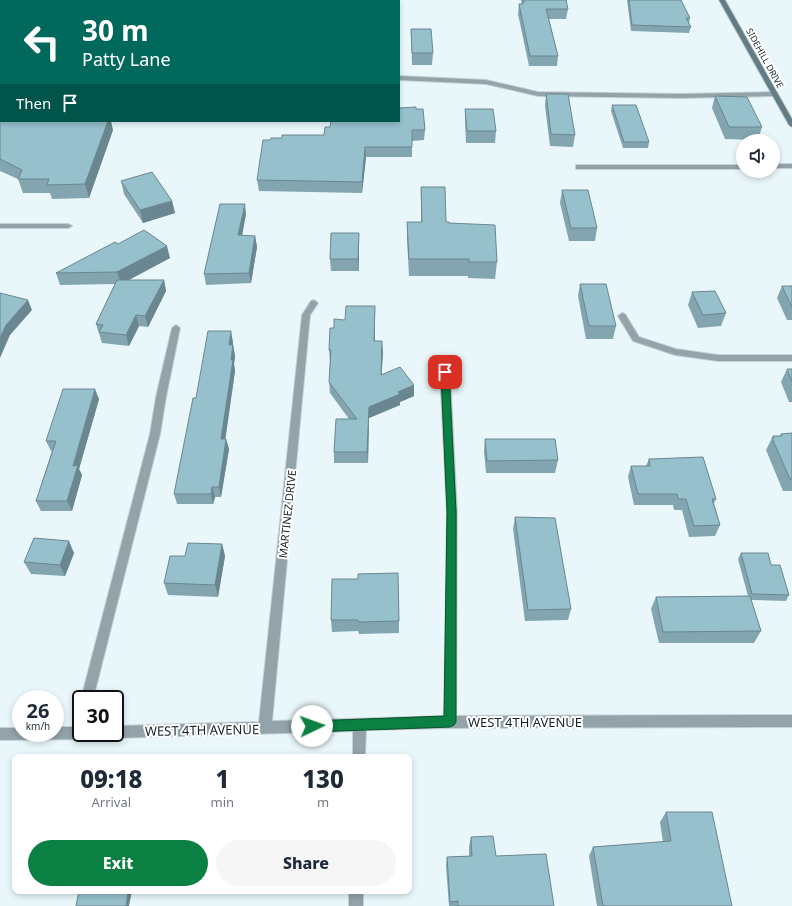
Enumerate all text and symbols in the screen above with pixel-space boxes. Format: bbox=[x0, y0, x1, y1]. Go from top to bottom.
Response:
text: 30 m bbox=[82, 11, 149, 49]
icon: left bbox=[16, 16, 68, 68]
street label: SIDEHILL DRIVE bbox=[743, 26, 787, 90]
text: Patty Lane bbox=[82, 47, 171, 71]
icon: arrive bbox=[59, 92, 81, 114]
text: Then bbox=[16, 93, 51, 113]
map controls bbox=[736, 134, 780, 178]
button: sound bbox=[736, 134, 780, 178]
pin bbox=[428, 355, 462, 389]
icon: arrive bbox=[434, 361, 456, 383]
street label: MARTINEZ DRIVE bbox=[275, 469, 299, 559]
speed limit sign: 30 bbox=[72, 690, 124, 742]
text: 26 bbox=[27, 697, 49, 724]
position arrow bbox=[291, 705, 333, 747]
street label: WEST 4TH AVENUE bbox=[468, 713, 582, 731]
text: km/h bbox=[26, 719, 50, 733]
street label: WEST 4TH AVENUE bbox=[145, 720, 259, 740]
text: 09:18 bbox=[80, 762, 142, 795]
text: 1 bbox=[215, 762, 229, 795]
text: 130 bbox=[302, 762, 344, 795]
text: Arrival bbox=[91, 793, 131, 811]
text: min bbox=[211, 793, 234, 811]
text: m bbox=[317, 793, 329, 811]
button: Exit bbox=[28, 840, 208, 886]
button: Share bbox=[216, 840, 396, 886]

